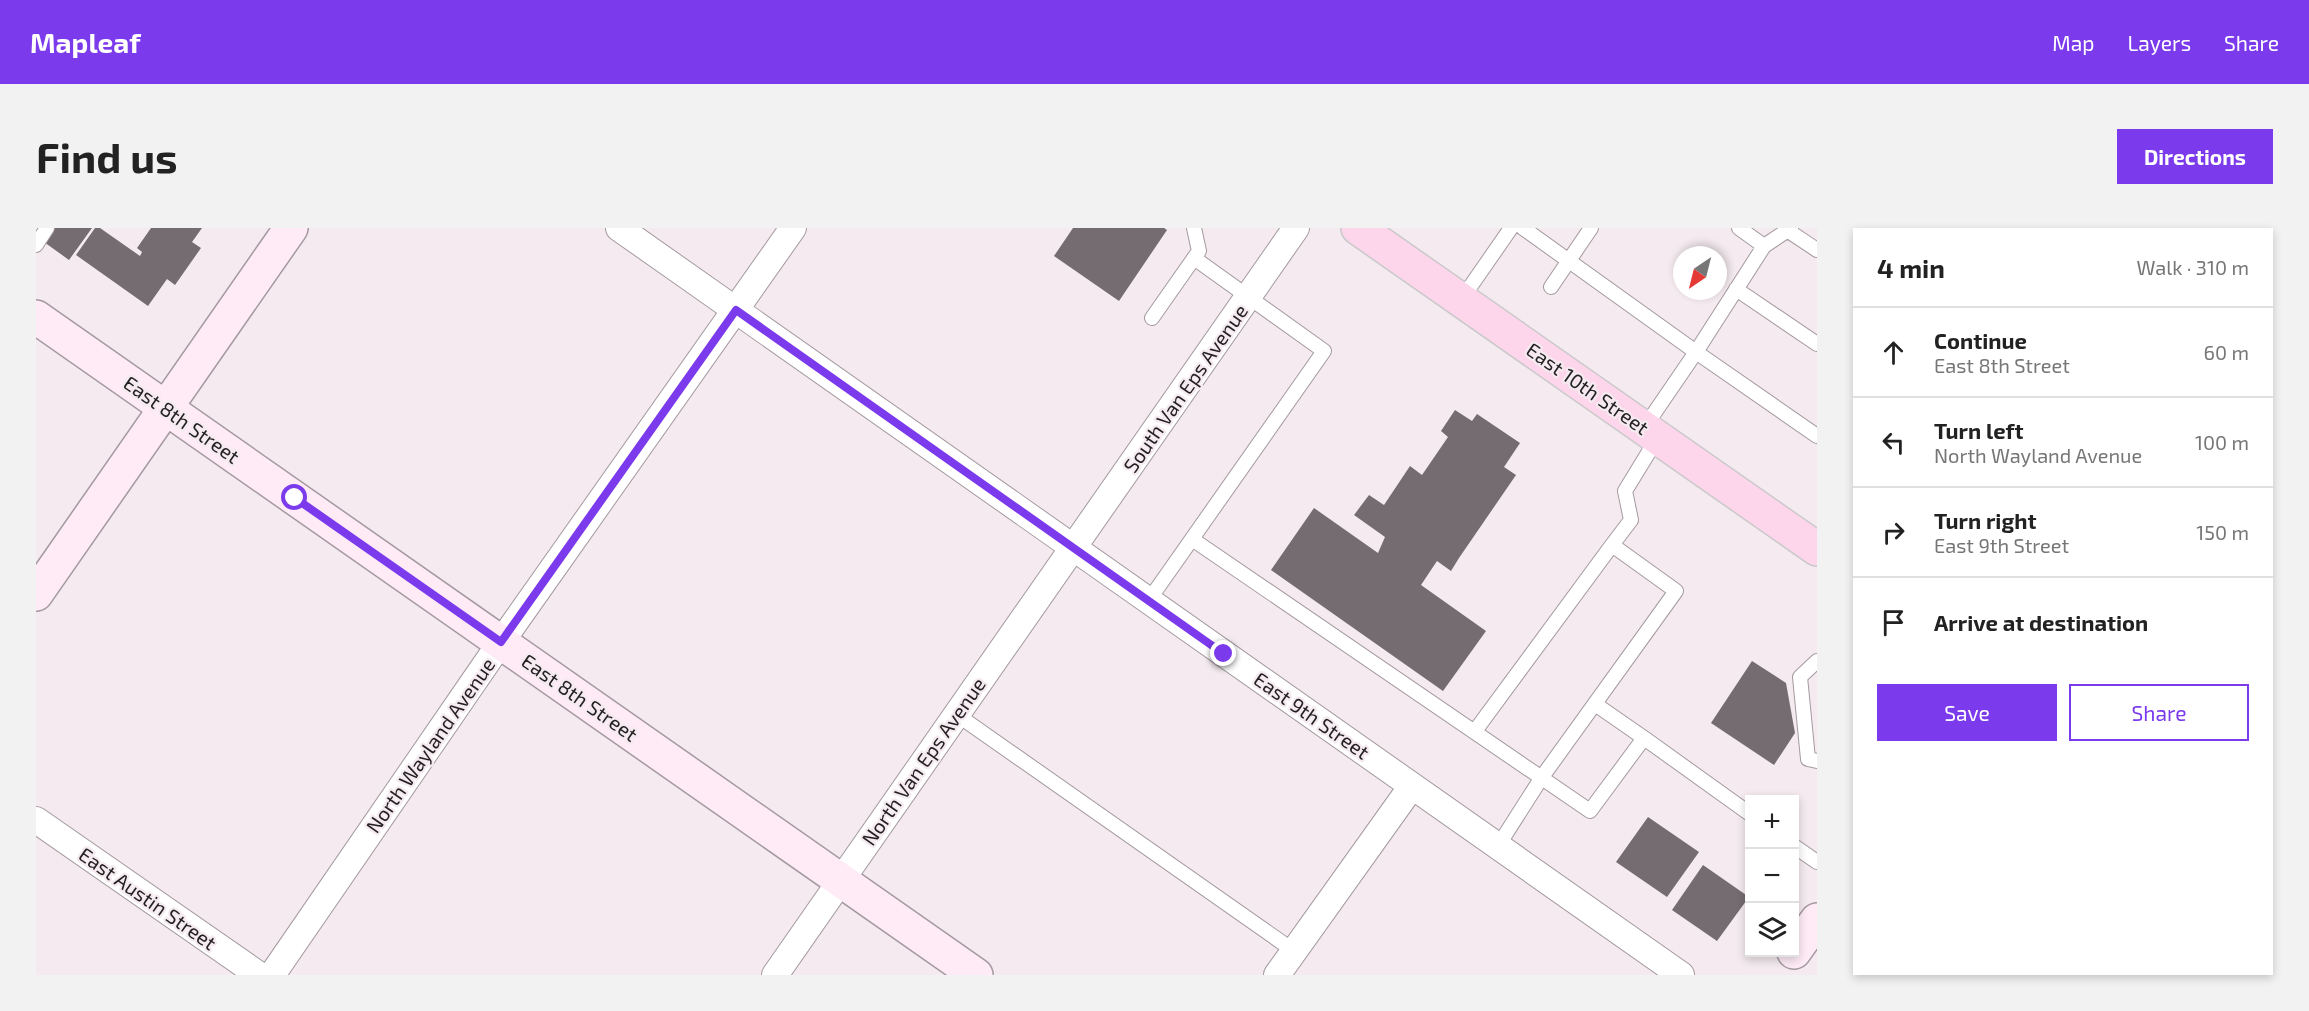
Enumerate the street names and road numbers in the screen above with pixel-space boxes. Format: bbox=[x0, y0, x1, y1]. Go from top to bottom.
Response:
street label: South Van Eps Avenue bbox=[1118, 299, 1252, 477]
street label: East 10th Street bbox=[1522, 337, 1654, 439]
street label: East 8th Street bbox=[119, 370, 245, 468]
street label: East 8th Street bbox=[517, 648, 643, 746]
street label: North Wayland Avenue bbox=[360, 653, 500, 837]
street label: East 9th Street bbox=[1250, 666, 1375, 764]
street label: North Van Eps Avenue bbox=[856, 672, 990, 850]
street label: East Austin Street bbox=[75, 842, 222, 955]

